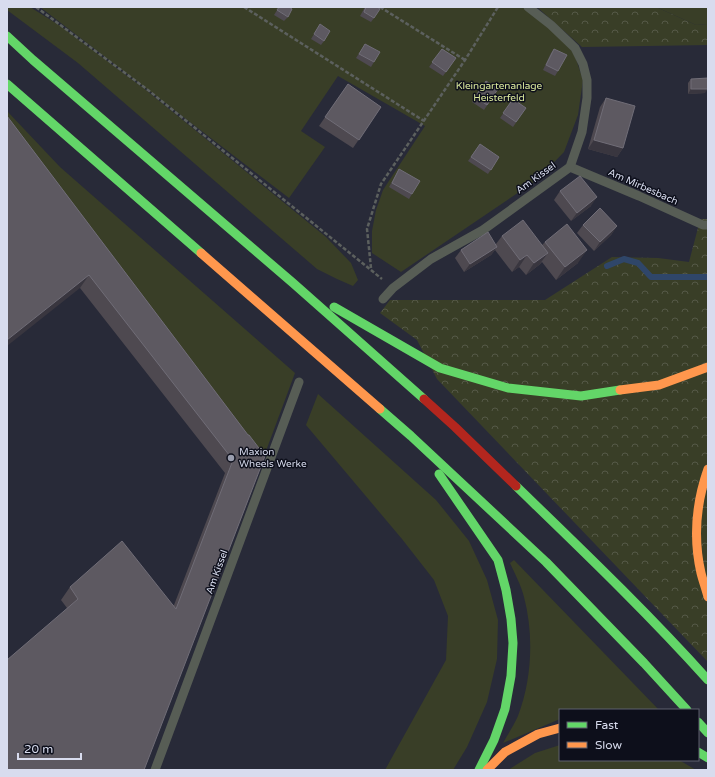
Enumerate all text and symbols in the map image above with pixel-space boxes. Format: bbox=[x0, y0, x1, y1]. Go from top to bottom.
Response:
park label: Kleingartenanlage Heisterfeld bbox=[456, 80, 543, 104]
street label: Am Kissel bbox=[514, 160, 558, 196]
street label: Am Mirbesbach bbox=[606, 166, 680, 208]
place label: Maxion Wheels Werke bbox=[239, 446, 307, 470]
marker: Maxion Wheels Werke bbox=[226, 453, 236, 463]
street label: Am Kissel bbox=[203, 548, 231, 596]
legend bbox=[559, 709, 699, 761]
text: Fast bbox=[595, 718, 619, 732]
scale bar bbox=[18, 735, 81, 761]
text: Slow bbox=[595, 738, 622, 752]
text: 20 m bbox=[24, 742, 53, 756]

